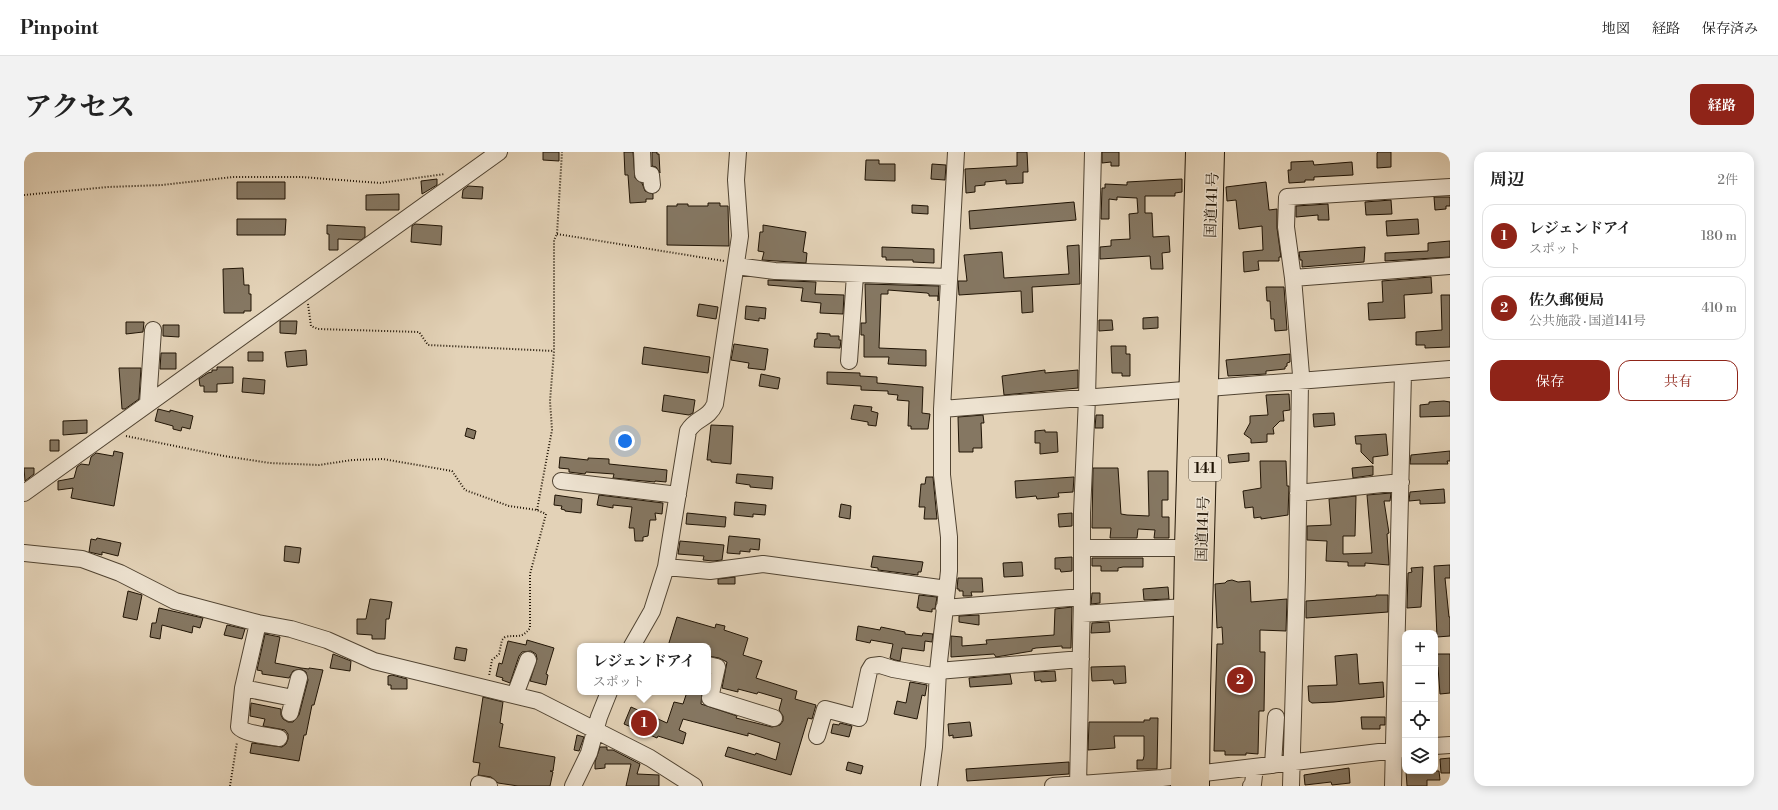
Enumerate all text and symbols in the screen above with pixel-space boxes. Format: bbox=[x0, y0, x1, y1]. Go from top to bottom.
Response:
text: Pinpoint bbox=[20, 16, 99, 40]
text: 地図 bbox=[1602, 20, 1630, 38]
text: 経路 bbox=[1652, 20, 1680, 38]
text: 保存済み bbox=[1702, 20, 1758, 38]
button: 経路 bbox=[1690, 84, 1754, 125]
text: アクセス bbox=[24, 90, 135, 125]
text: 周辺 bbox=[1490, 169, 1524, 191]
street label: 国道141号 bbox=[1201, 172, 1223, 238]
text: 2件 bbox=[1718, 172, 1738, 188]
text: レジェンドアイ bbox=[1529, 219, 1632, 238]
text: 1 bbox=[1501, 228, 1507, 244]
text: 180 m bbox=[1701, 228, 1737, 244]
text: スポット bbox=[1529, 241, 1581, 257]
text: 佐久郵便局 bbox=[1529, 291, 1604, 310]
text: 2 bbox=[1500, 300, 1508, 316]
text: 410 m bbox=[1701, 300, 1737, 316]
text: 公共施設 · 国道141号 bbox=[1529, 313, 1646, 329]
button: 保存 bbox=[1490, 360, 1610, 401]
button: 共有 bbox=[1618, 360, 1738, 401]
your location bbox=[615, 431, 635, 451]
road number: 141 bbox=[1189, 457, 1221, 481]
street label: 国道141号 bbox=[1192, 496, 1214, 562]
map controls bbox=[1402, 630, 1438, 774]
button: + bbox=[1402, 630, 1438, 666]
popup bbox=[577, 643, 711, 695]
text: レジェンドアイ bbox=[593, 652, 695, 671]
pin: 2 bbox=[1227, 665, 1253, 695]
button: − bbox=[1402, 666, 1438, 702]
text: スポット bbox=[593, 674, 645, 690]
button: locate bbox=[1402, 702, 1438, 738]
pin: 1 bbox=[631, 708, 657, 738]
button: layers bbox=[1402, 738, 1438, 774]

